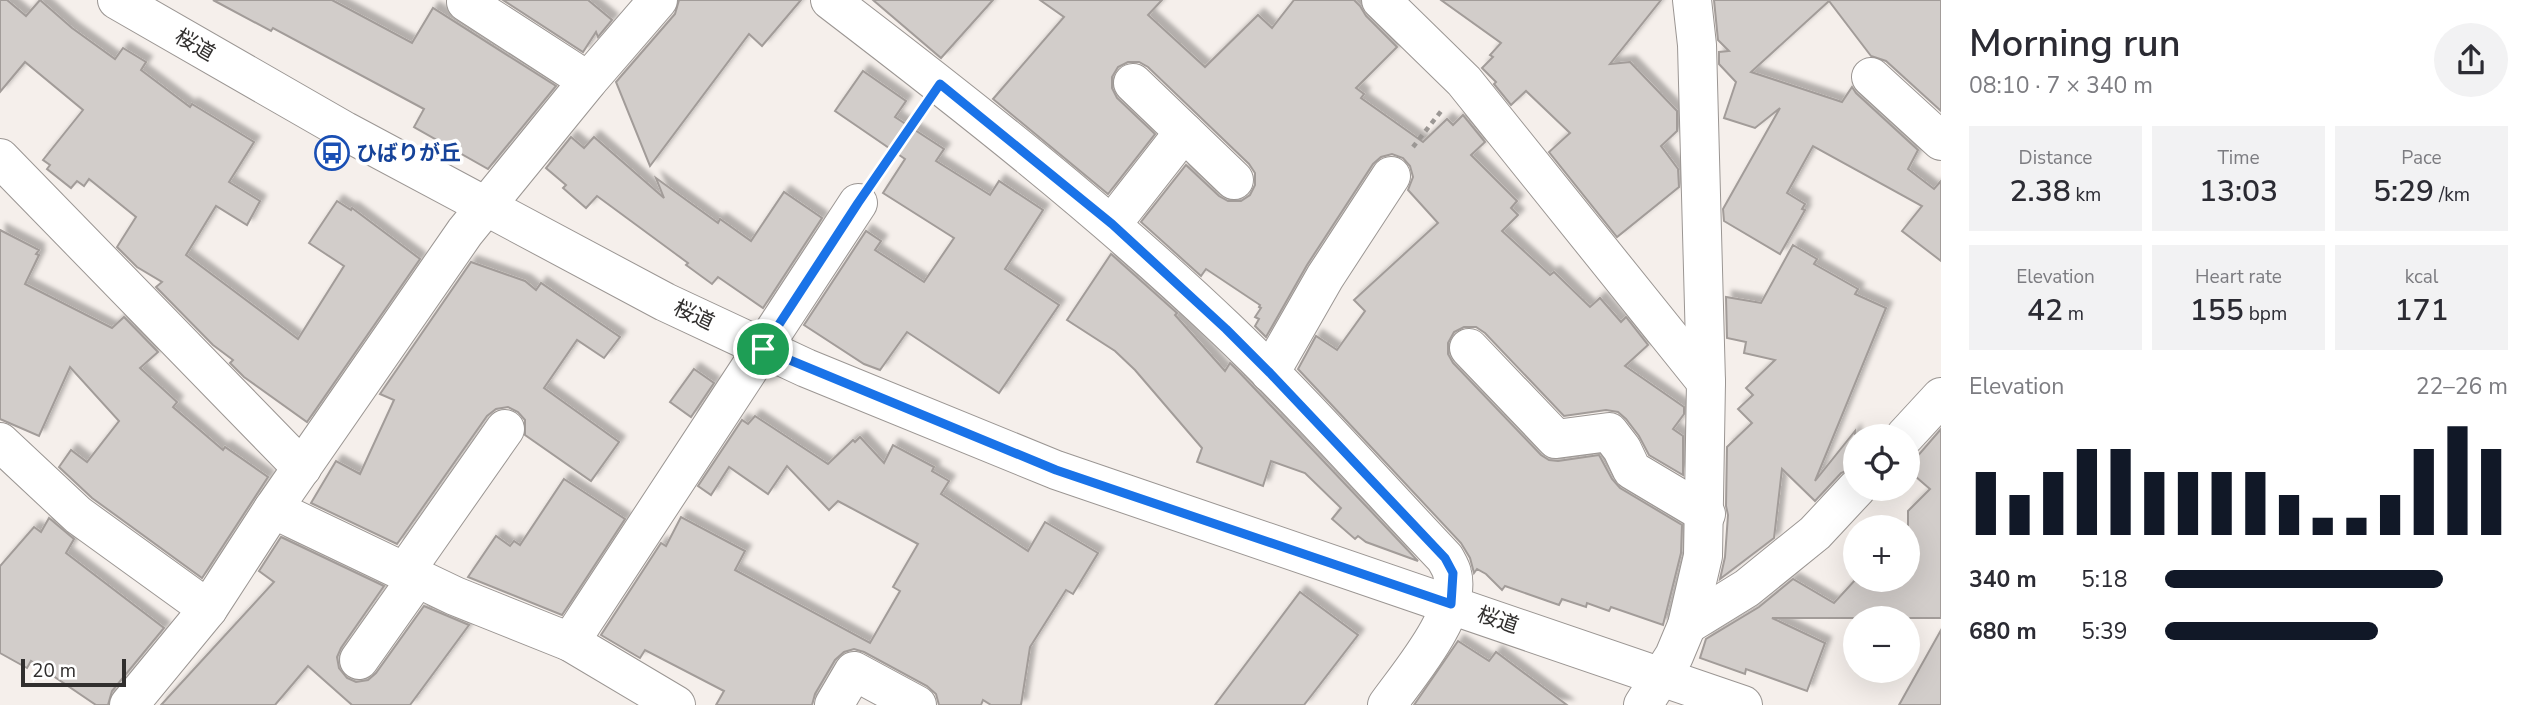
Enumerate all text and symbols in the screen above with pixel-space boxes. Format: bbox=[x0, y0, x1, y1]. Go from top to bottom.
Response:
text: Morning run bbox=[1969, 18, 2181, 69]
street label: 桜道 bbox=[170, 22, 220, 68]
button: share bbox=[2434, 23, 2508, 97]
text: 08:10 · 7 × 340 m bbox=[1969, 70, 2153, 101]
bus stop icon: ひばりが丘 bbox=[313, 134, 351, 172]
place label: ひばりが丘 bbox=[356, 139, 461, 167]
text: Distance bbox=[2019, 145, 2092, 171]
text: Time bbox=[2217, 145, 2260, 171]
text: Pace bbox=[2401, 145, 2442, 171]
text: 2.38 bbox=[2010, 171, 2071, 212]
text: 13:03 bbox=[2199, 171, 2278, 212]
text: 5:29 bbox=[2373, 171, 2434, 212]
text: km bbox=[2071, 182, 2101, 208]
text: /km bbox=[2434, 182, 2470, 208]
text: Elevation bbox=[2016, 264, 2095, 290]
text: Heart rate bbox=[2195, 264, 2282, 290]
text: kcal bbox=[2405, 264, 2438, 290]
text: 42 bbox=[2027, 290, 2063, 331]
text: 155 bbox=[2190, 290, 2244, 331]
text: 171 bbox=[2395, 290, 2449, 331]
street label: 桜道 bbox=[669, 293, 719, 337]
text: m bbox=[2063, 301, 2084, 327]
text: bpm bbox=[2244, 301, 2287, 327]
pin bbox=[733, 319, 793, 379]
icon: arrive bbox=[744, 330, 782, 368]
text: Elevation bbox=[1969, 371, 2064, 402]
text: 22–26 m bbox=[2416, 371, 2508, 402]
map controls bbox=[1843, 424, 1920, 683]
button: locate bbox=[1843, 424, 1920, 501]
button: + bbox=[1843, 515, 1920, 592]
text: 340 m bbox=[1969, 564, 2037, 595]
text: 5:18 bbox=[2081, 564, 2128, 595]
street label: 桜道 bbox=[1474, 600, 1522, 640]
button: − bbox=[1843, 606, 1920, 683]
text: 680 m bbox=[1969, 616, 2037, 647]
text: 5:39 bbox=[2081, 616, 2128, 647]
scale bar bbox=[21, 656, 126, 688]
text: 20 m bbox=[32, 658, 76, 684]

